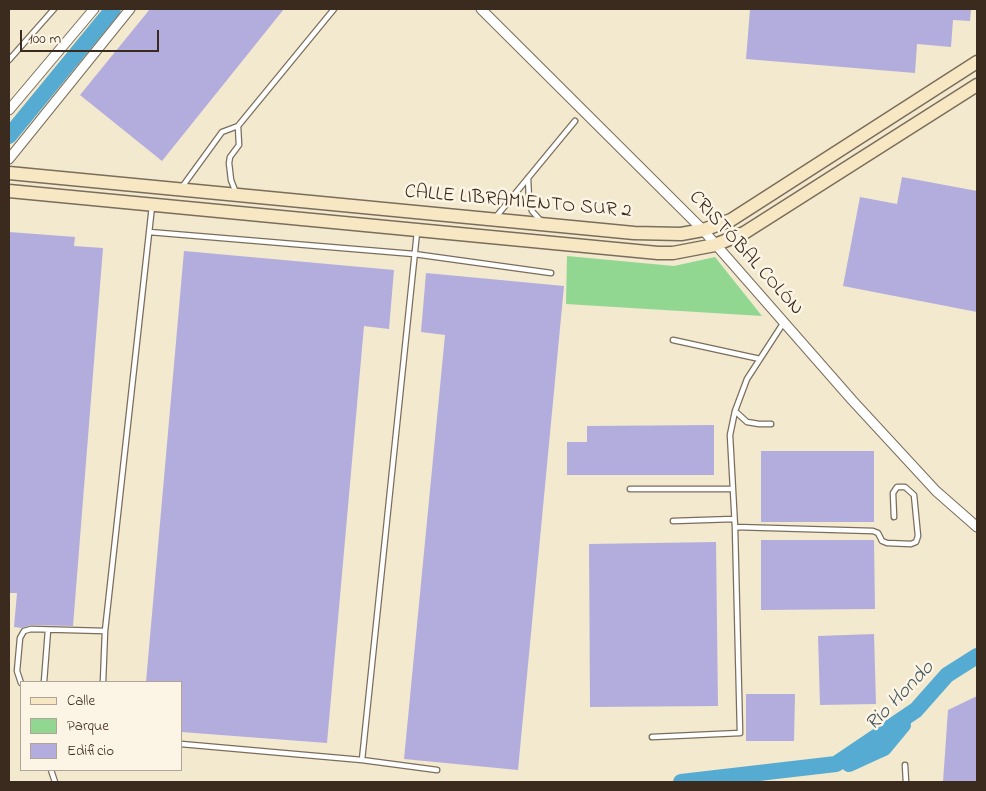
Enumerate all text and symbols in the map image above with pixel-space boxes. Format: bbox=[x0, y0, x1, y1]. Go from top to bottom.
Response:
scale bar bbox=[22, 20, 161, 52]
text: 100 m bbox=[28, 28, 61, 50]
street label: CALLE LIBRAMIENTO SUR 2 bbox=[404, 181, 632, 225]
street label: CRISTÓBAL COLÓN bbox=[683, 187, 807, 321]
water label: Rio Hondo bbox=[861, 657, 941, 737]
legend bbox=[20, 681, 182, 771]
text: Calle bbox=[67, 690, 95, 712]
text: Parque bbox=[67, 715, 109, 737]
text: Edificio bbox=[67, 740, 114, 762]

